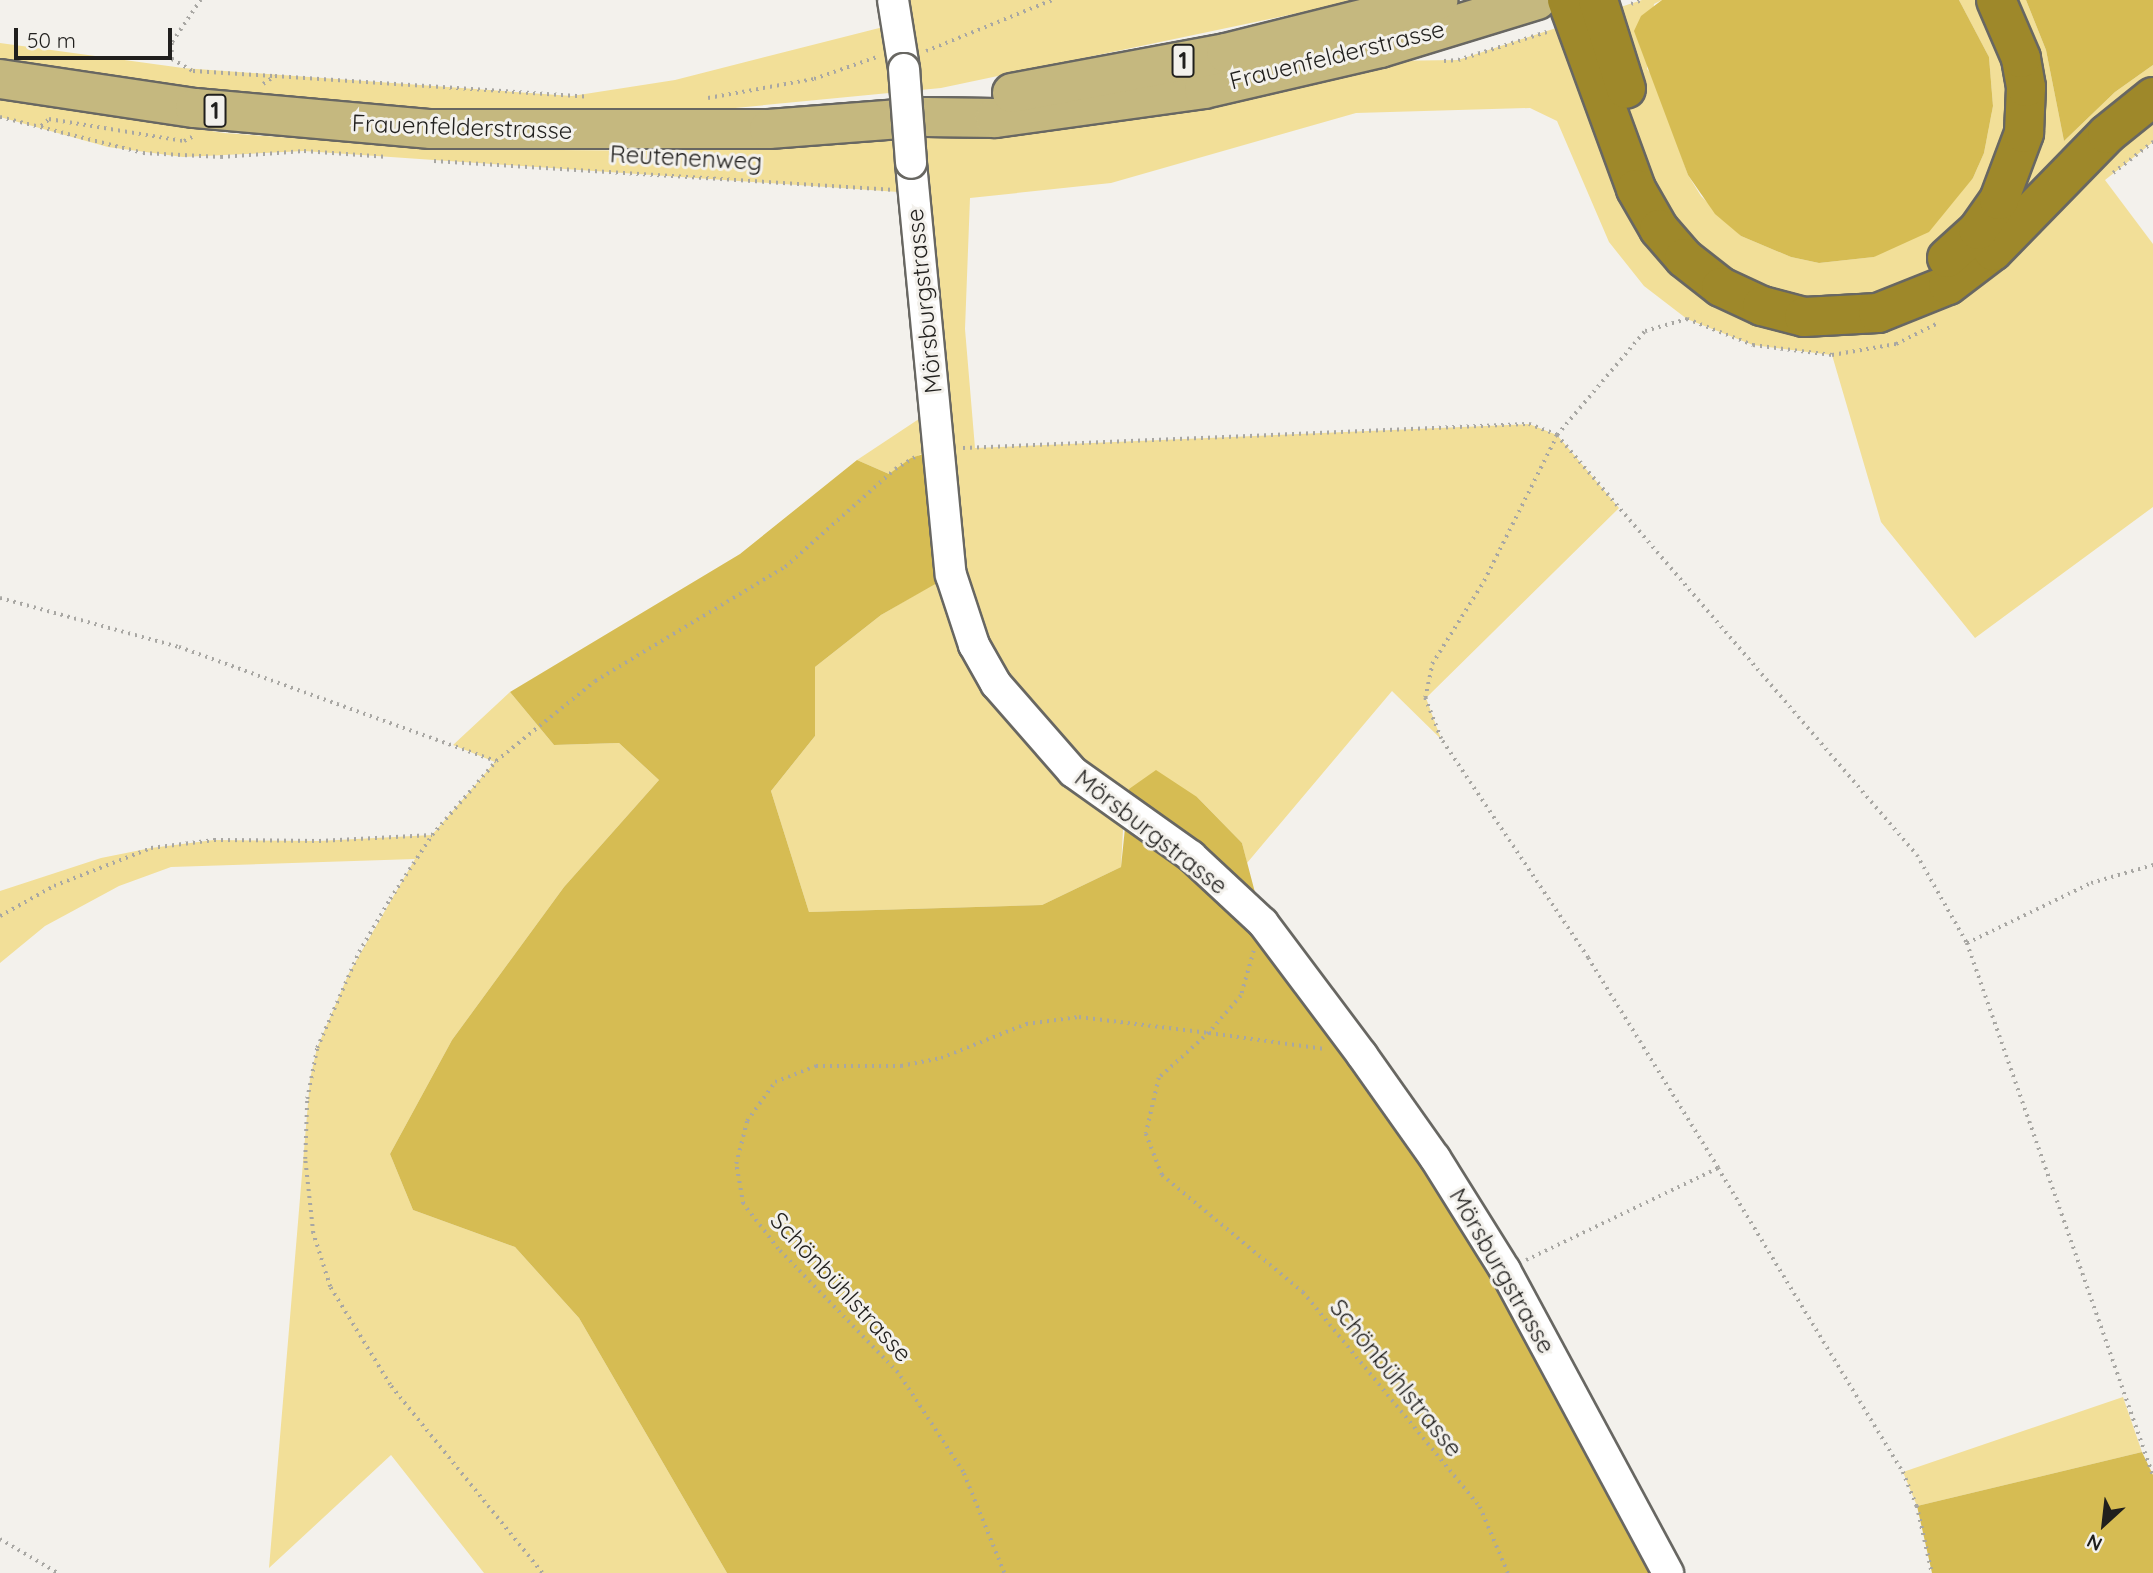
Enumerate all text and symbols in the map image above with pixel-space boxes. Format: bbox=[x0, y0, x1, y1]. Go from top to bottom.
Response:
scale bar bbox=[18, 14, 175, 58]
street label: Frauenfelderstrasse bbox=[1226, 14, 1448, 96]
text: 50 m bbox=[27, 27, 76, 53]
road number: 1 bbox=[1171, 41, 1195, 80]
road number: 1 bbox=[203, 92, 227, 130]
street label: Frauenfelderstrasse bbox=[351, 109, 573, 145]
street label: Reutenenweg bbox=[609, 140, 763, 176]
street label: Mörsburgstrasse bbox=[900, 207, 948, 395]
street label: Mörsburgstrasse bbox=[1069, 764, 1233, 900]
street label: Mörsburgstrasse bbox=[1443, 1183, 1561, 1359]
street label: Schönbühlstrasse bbox=[764, 1206, 918, 1368]
street label: Schönbühlstrasse bbox=[1324, 1293, 1468, 1463]
north arrow bbox=[2069, 1489, 2139, 1559]
text: N bbox=[2083, 1529, 2106, 1557]

